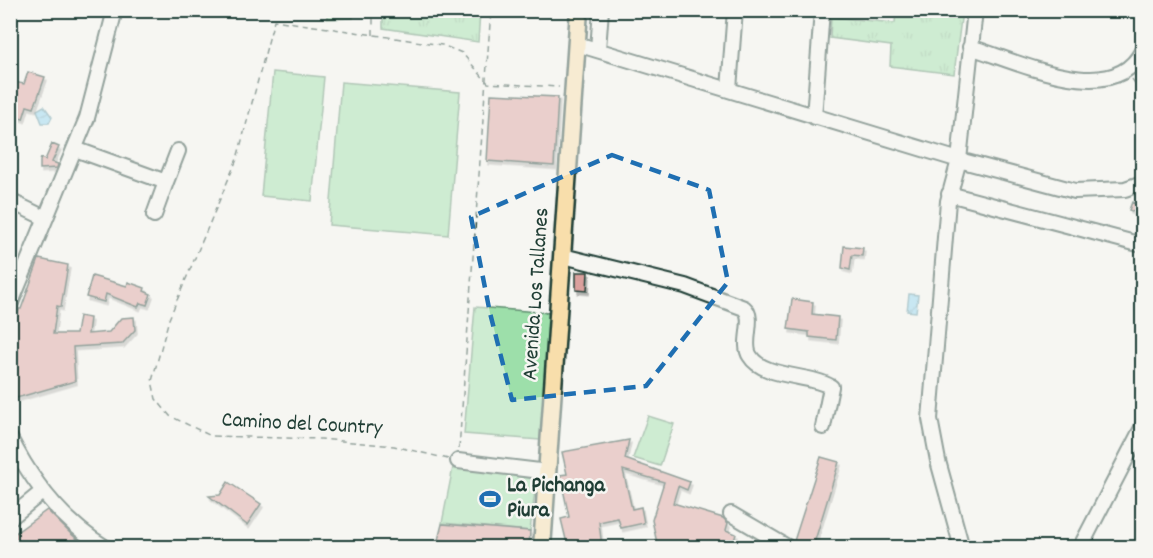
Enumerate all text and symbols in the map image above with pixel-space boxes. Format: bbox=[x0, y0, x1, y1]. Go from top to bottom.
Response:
street label: Avenida Los Tallanes bbox=[516, 207, 558, 381]
street label: Camino del Country bbox=[221, 405, 384, 445]
place label: La Pichanga Piura bbox=[507, 471, 605, 527]
sports icon: La Pichanga Piura bbox=[478, 487, 502, 511]

